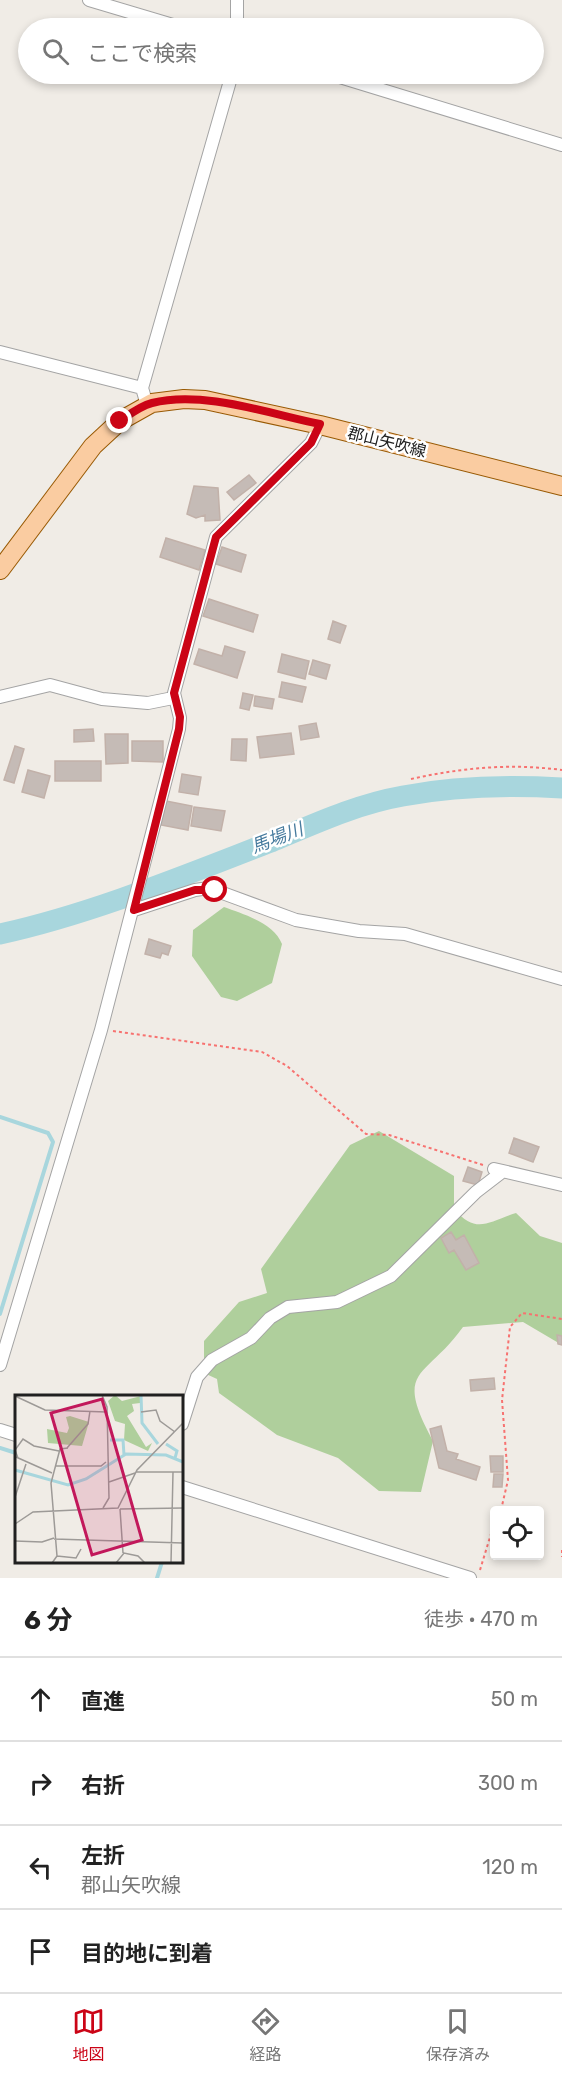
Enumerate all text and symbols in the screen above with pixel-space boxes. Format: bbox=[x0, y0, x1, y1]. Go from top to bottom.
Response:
search box bbox=[18, 18, 544, 84]
icon: search bbox=[39, 35, 72, 68]
text: ここで検索 bbox=[87, 40, 197, 67]
route end bbox=[106, 407, 132, 433]
street label: 郡山矢吹線 bbox=[346, 423, 428, 461]
water label: 馬場川 bbox=[248, 817, 308, 858]
route start bbox=[201, 876, 227, 902]
inset map bbox=[15, 1395, 183, 1563]
map controls bbox=[490, 1506, 544, 1560]
button: locate bbox=[490, 1506, 544, 1560]
text: 6 分 bbox=[24, 1605, 72, 1636]
text: 徒歩 · 470 m bbox=[424, 1607, 538, 1631]
icon: ahead bbox=[24, 1683, 57, 1716]
text: 50 m bbox=[491, 1687, 538, 1711]
text: 直進 bbox=[81, 1688, 125, 1715]
icon: right bbox=[24, 1767, 57, 1800]
text: 300 m bbox=[478, 1771, 538, 1795]
text: 右折 bbox=[81, 1772, 125, 1799]
text: 左折 bbox=[81, 1842, 125, 1869]
icon: left bbox=[24, 1851, 57, 1884]
text: 120 m bbox=[482, 1855, 538, 1879]
text: 郡山矢吹線 bbox=[81, 1873, 181, 1897]
icon: arrive bbox=[24, 1935, 57, 1968]
text: 目的地に到着 bbox=[81, 1940, 213, 1967]
tab: 地図 bbox=[72, 2005, 105, 2065]
tab: 経路 bbox=[249, 2005, 282, 2065]
tab: 保存済み bbox=[426, 2005, 490, 2065]

